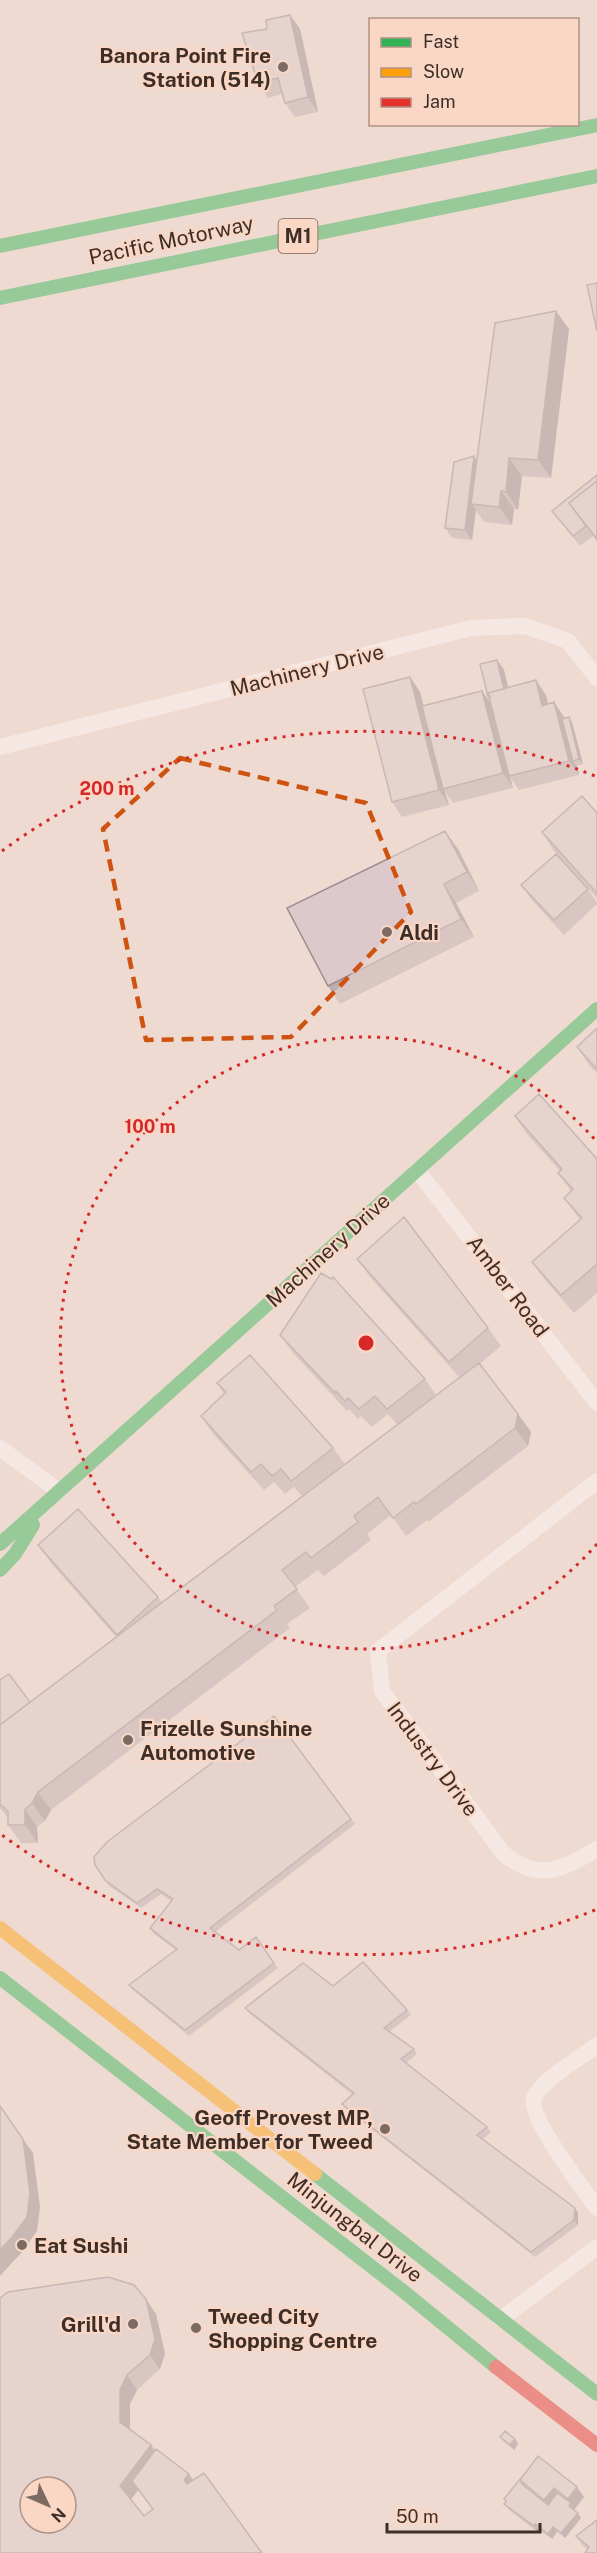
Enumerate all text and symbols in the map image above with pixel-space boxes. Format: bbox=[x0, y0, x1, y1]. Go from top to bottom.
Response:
legend bbox=[369, 18, 579, 126]
text: Fast bbox=[423, 31, 459, 52]
place label: Banora Point Fire Station (514) bbox=[99, 43, 271, 92]
marker: Banora Point Fire Station (514) bbox=[276, 60, 290, 74]
text: Slow bbox=[423, 61, 464, 82]
text: Jam bbox=[423, 91, 456, 112]
street label: Pacific Motorway bbox=[86, 210, 256, 270]
road number: M1 bbox=[278, 219, 318, 253]
street label: Machinery Drive bbox=[227, 639, 387, 701]
text: 200 m bbox=[80, 778, 134, 799]
place label: Aldi bbox=[399, 920, 439, 945]
marker: Aldi bbox=[380, 925, 394, 939]
text: 100 m bbox=[124, 1116, 176, 1137]
street label: Machinery Drive bbox=[261, 1188, 395, 1312]
street label: Amber Road bbox=[462, 1230, 554, 1342]
centre of rings bbox=[356, 1333, 376, 1353]
street label: Industry Drive bbox=[382, 1697, 484, 1821]
place label: Frizelle Sunshine Automotive bbox=[140, 1716, 312, 1765]
marker: Frizelle Sunshine Automotive bbox=[121, 1733, 135, 1747]
place label: Geoff Provest MP, State Member for Tweed bbox=[126, 2105, 373, 2154]
marker: Geoff Provest MP, State Member for Tweed bbox=[378, 2122, 392, 2136]
street label: Minjungbal Drive bbox=[282, 2166, 428, 2288]
place label: Eat Sushi bbox=[34, 2233, 128, 2258]
marker: Eat Sushi bbox=[15, 2238, 29, 2252]
place label: Tweed City Shopping Centre bbox=[208, 2304, 377, 2353]
place label: Grill'd bbox=[61, 2312, 121, 2337]
marker: Grill'd bbox=[126, 2317, 140, 2331]
marker: Tweed City Shopping Centre bbox=[189, 2321, 203, 2335]
north arrow bbox=[18, 2475, 78, 2535]
scale bar bbox=[387, 2496, 540, 2534]
text: N bbox=[47, 2504, 70, 2526]
text: 50 m bbox=[396, 2506, 439, 2527]

